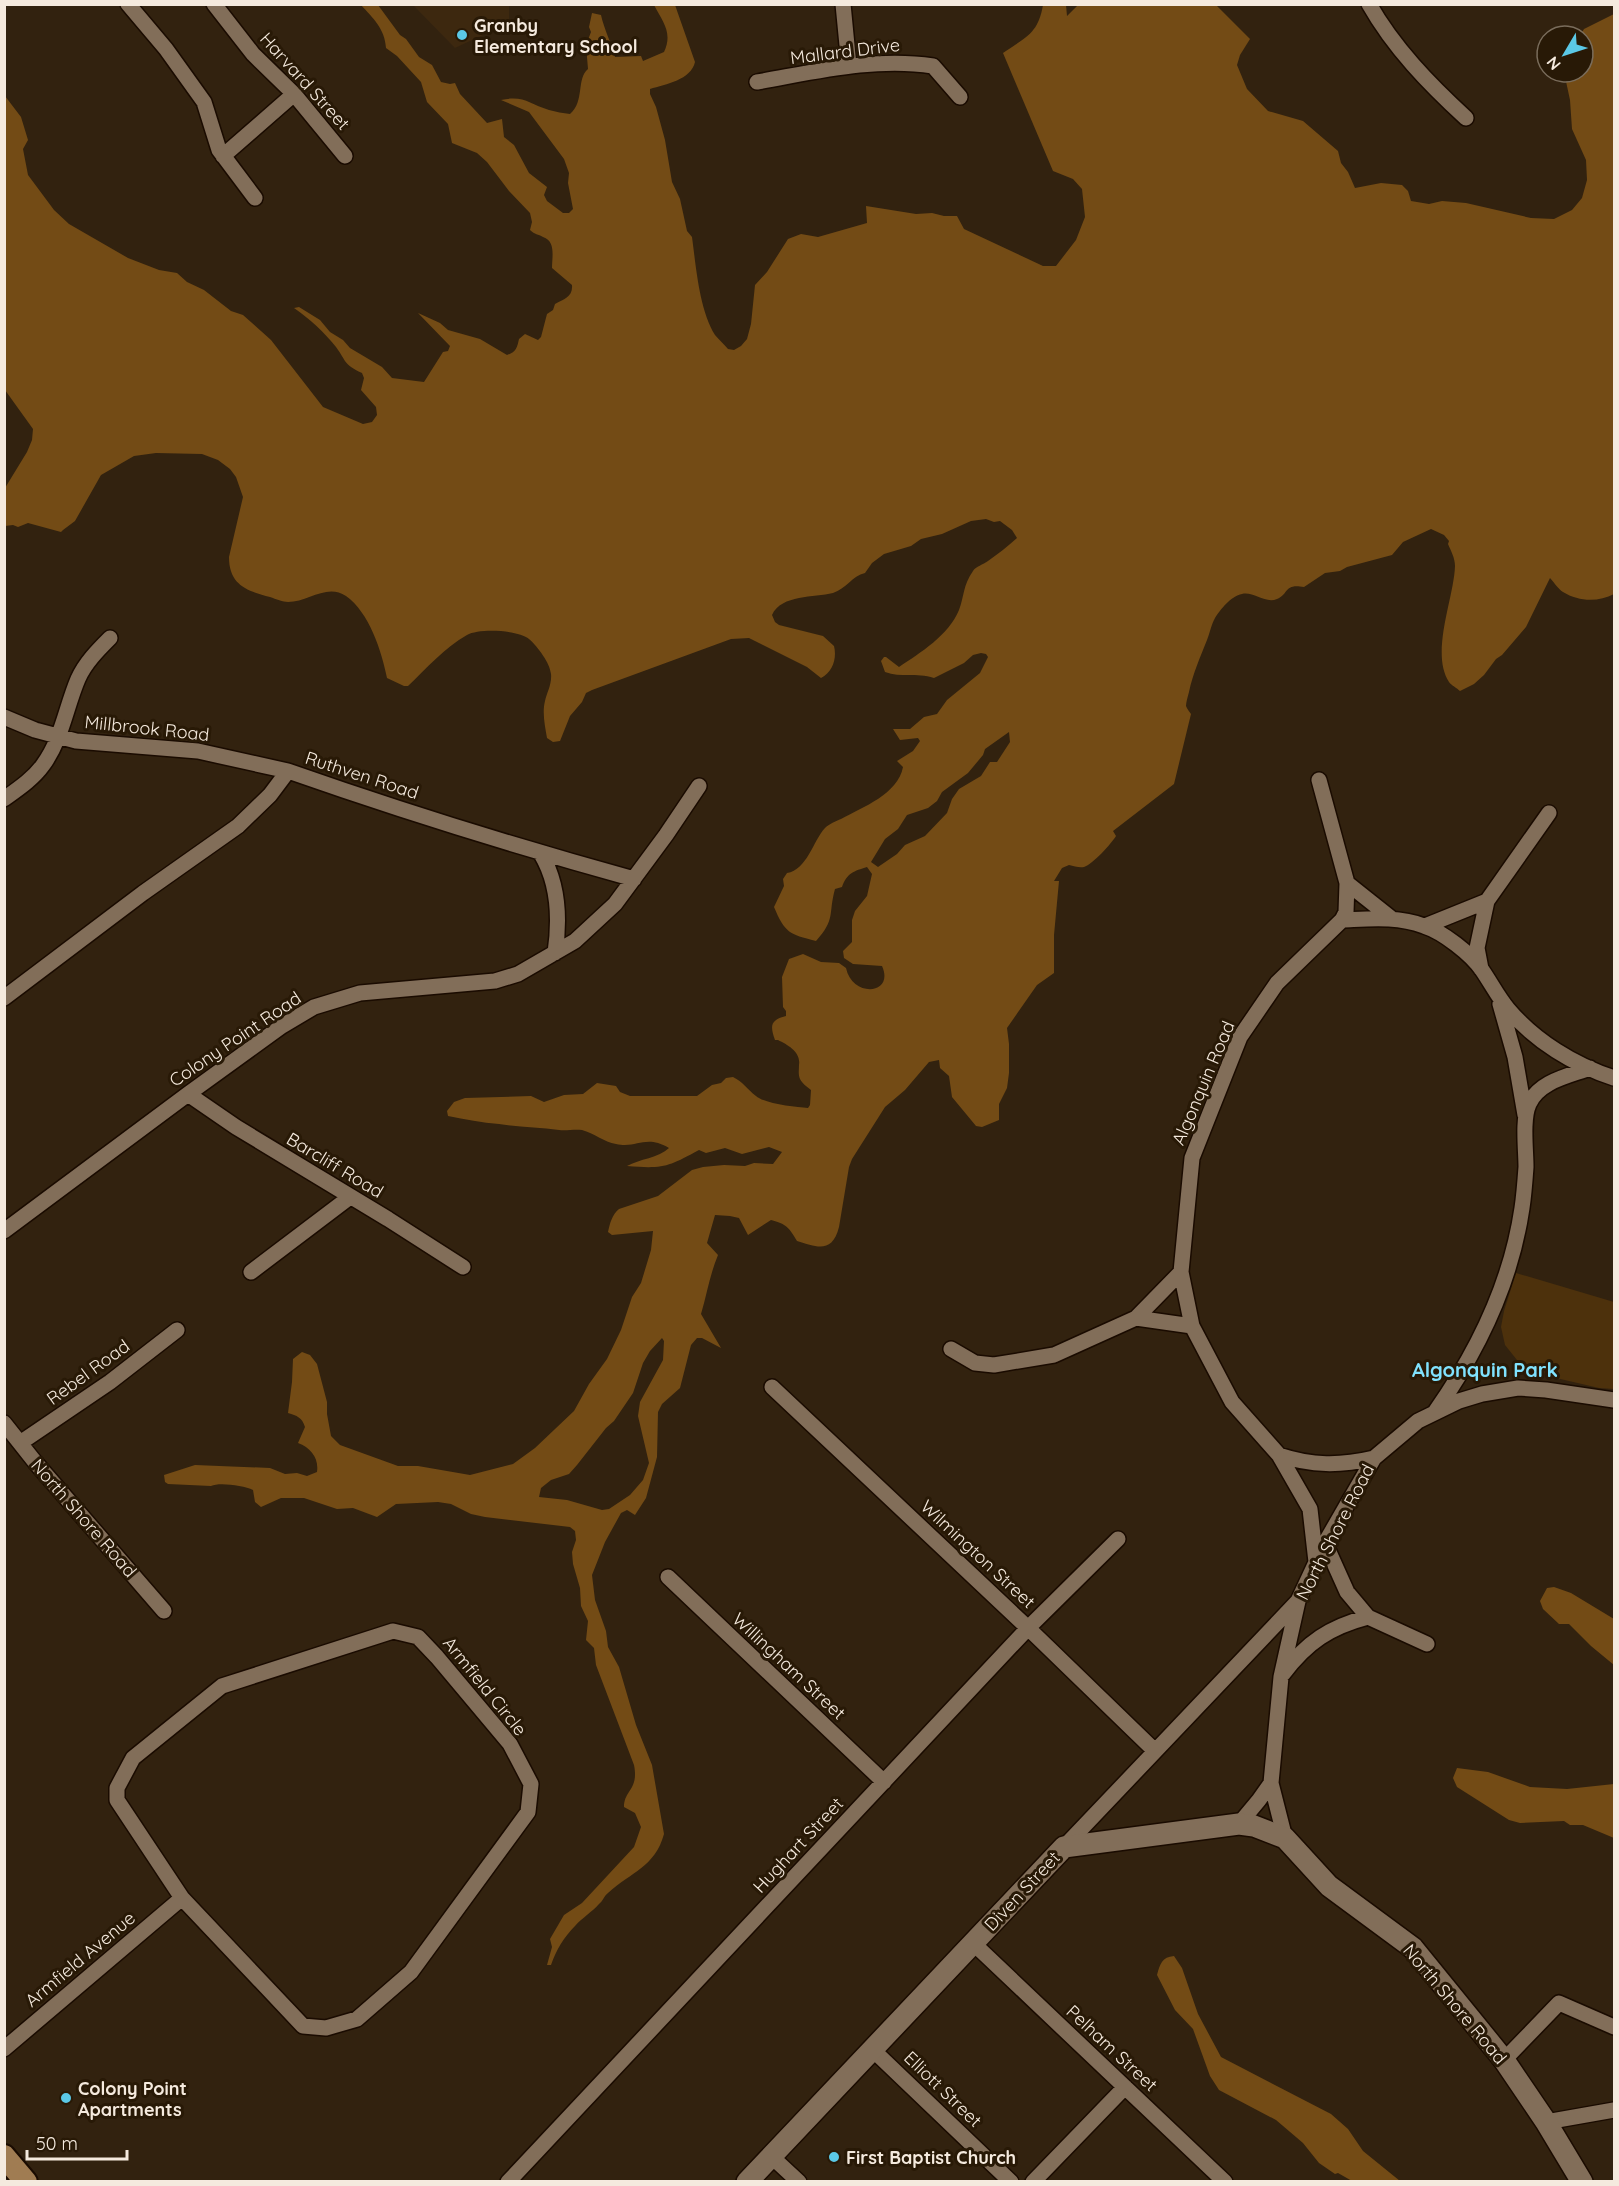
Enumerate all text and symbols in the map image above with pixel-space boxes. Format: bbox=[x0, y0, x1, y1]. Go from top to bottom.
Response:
place label: Granby Elementary School bbox=[474, 14, 638, 58]
north arrow bbox=[1535, 24, 1595, 84]
street label: Harvard Street bbox=[255, 27, 355, 135]
marker: Granby Elementary School bbox=[455, 28, 469, 42]
street label: Mallard Drive bbox=[789, 33, 901, 69]
text: N bbox=[1542, 53, 1565, 74]
street label: Millbrook Road bbox=[83, 710, 211, 746]
street label: Ruthven Road bbox=[302, 746, 422, 804]
street label: Colony Point Road bbox=[165, 986, 305, 1092]
street label: Algonquin Road bbox=[1166, 1017, 1240, 1149]
street label: Barcliff Road bbox=[282, 1127, 388, 1203]
street label: Rebel Road bbox=[42, 1334, 134, 1410]
district label: Algonquin Park bbox=[1412, 1357, 1558, 1382]
street label: North Shore Road bbox=[26, 1454, 142, 1582]
street label: North Shore Road bbox=[1291, 1460, 1379, 1604]
street label: Wilmington Street bbox=[916, 1495, 1040, 1613]
street label: Willingham Street bbox=[728, 1608, 850, 1724]
street label: Armfield Circle bbox=[438, 1632, 532, 1740]
street label: Hughart Street bbox=[748, 1792, 848, 1898]
street label: Diven Street bbox=[979, 1846, 1065, 1936]
street label: Armfield Avenue bbox=[20, 1906, 140, 2012]
street label: North Shore Road bbox=[1398, 1939, 1512, 2069]
street label: Pelham Street bbox=[1062, 2000, 1162, 2096]
street label: Elliott Street bbox=[899, 2046, 987, 2132]
place label: Colony Point Apartments bbox=[78, 2077, 187, 2121]
marker: Colony Point Apartments bbox=[59, 2091, 73, 2105]
scale bar bbox=[27, 2123, 128, 2161]
text: 50 m bbox=[36, 2132, 78, 2155]
place label: First Baptist Church bbox=[846, 2146, 1016, 2169]
marker: First Baptist Church bbox=[827, 2150, 841, 2164]

